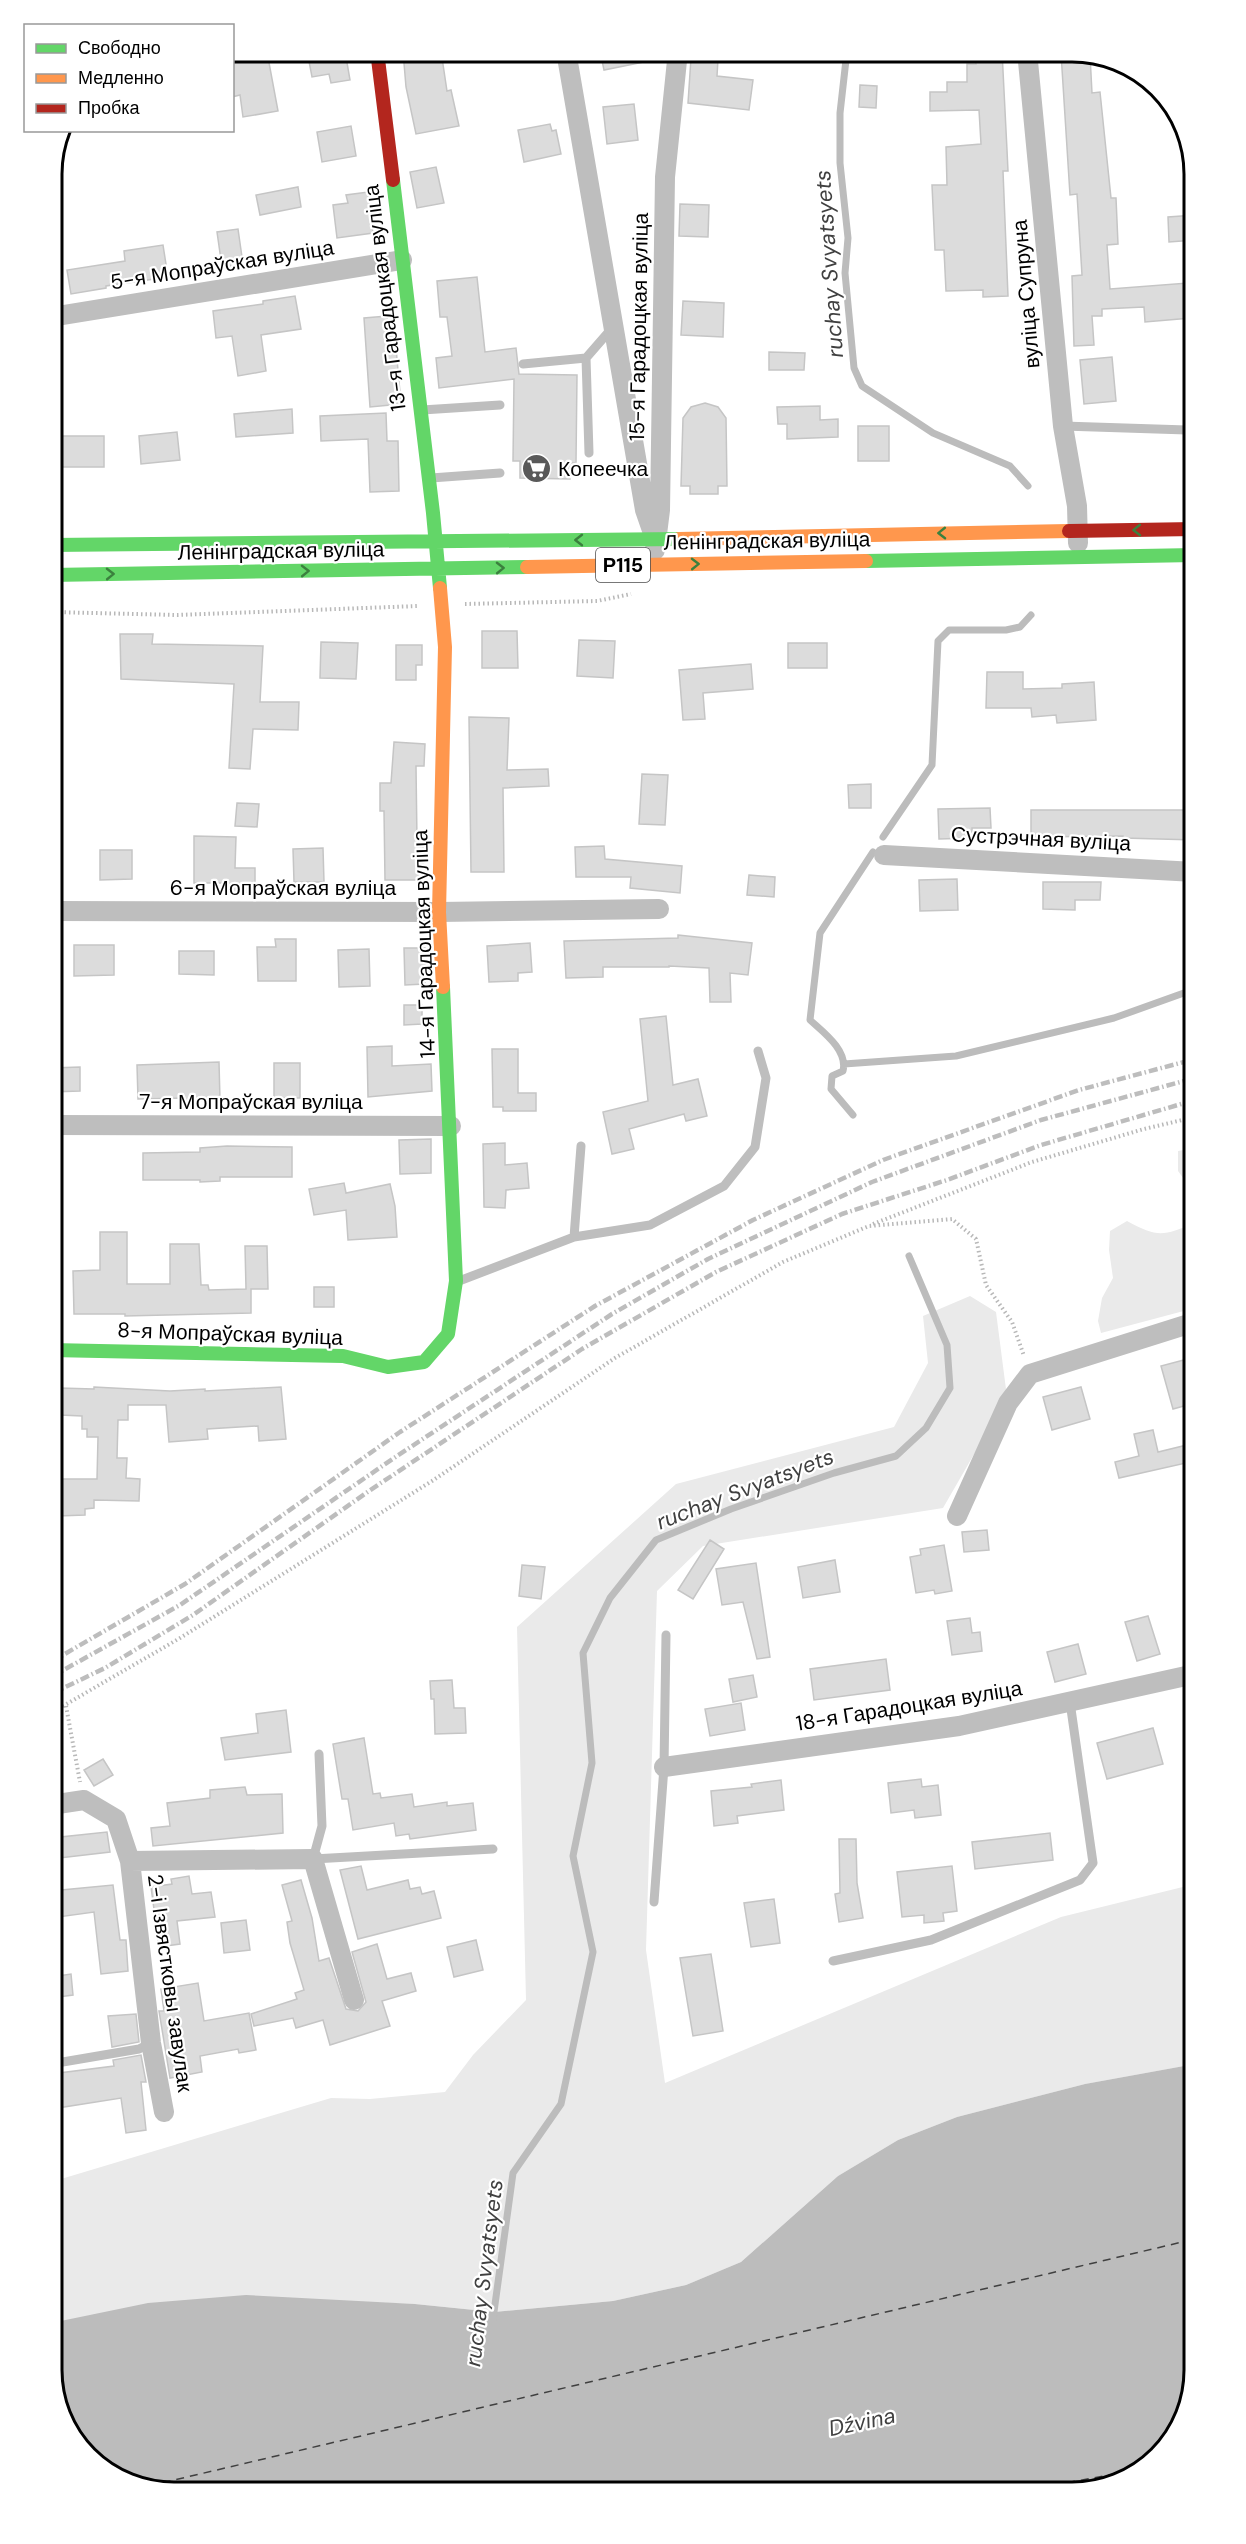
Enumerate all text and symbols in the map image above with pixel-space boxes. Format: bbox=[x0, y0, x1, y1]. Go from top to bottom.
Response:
legend bbox=[24, 24, 234, 132]
text: Свободно bbox=[78, 36, 161, 60]
text: Медленно bbox=[78, 66, 164, 90]
text: Пробка bbox=[78, 96, 141, 120]
water label: ruchay Svyatsyets bbox=[808, 169, 850, 359]
street label: 13-я Гарадоцкая вуліца bbox=[357, 183, 413, 413]
street label: 15-я Гарадоцкая вуліца bbox=[623, 212, 655, 441]
street label: вуліца Супруна bbox=[1006, 218, 1046, 370]
street label: 5-я Мопраўская вуліца bbox=[108, 233, 336, 296]
supermarket icon: Копеечка bbox=[521, 453, 553, 485]
place label: Копеечка bbox=[558, 455, 649, 483]
one-way arrow bbox=[1132, 524, 1141, 536]
street label: Ленінградская вуліца bbox=[663, 525, 871, 557]
one-way arrow bbox=[937, 527, 946, 539]
one-way arrow bbox=[574, 534, 583, 546]
street label: Ленінградская вуліца bbox=[177, 535, 385, 567]
road number: Р115 bbox=[596, 548, 650, 582]
one-way arrow bbox=[690, 557, 699, 570]
one-way arrow bbox=[495, 561, 504, 574]
one-way arrow bbox=[300, 565, 309, 577]
one-way arrow bbox=[105, 568, 114, 581]
street label: Сустрэчная вуліца bbox=[950, 820, 1132, 858]
street label: 14-я Гарадоцкая вуліца bbox=[406, 829, 442, 1059]
street label: 6-я Мопраўская вуліца bbox=[170, 874, 396, 902]
street label: 7-я Мопраўская вуліца bbox=[139, 1088, 363, 1116]
street label: 8-я Мопраўская вуліца bbox=[117, 1316, 344, 1352]
water label: ruchay Svyatsyets bbox=[652, 1442, 838, 1536]
street label: 18-я Гарадоцкая вуліца bbox=[794, 1674, 1024, 1738]
street label: 2-і Ізвястковы завулак bbox=[141, 1872, 199, 2095]
water label: ruchay Svyatsyets bbox=[458, 2178, 510, 2368]
water label: Dźvina bbox=[826, 2401, 898, 2443]

